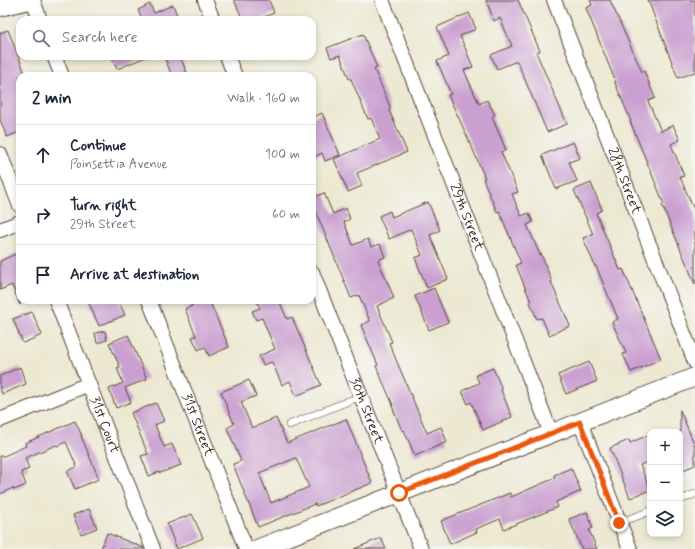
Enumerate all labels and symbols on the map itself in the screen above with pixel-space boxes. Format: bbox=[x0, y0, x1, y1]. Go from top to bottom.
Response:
street label: 28th Street bbox=[603, 145, 646, 217]
street label: 29th Street bbox=[445, 181, 488, 254]
street label: 30th Street bbox=[345, 375, 388, 447]
street label: 31st Street bbox=[177, 391, 218, 460]
street label: 31st Court bbox=[85, 394, 124, 456]
route start bbox=[390, 484, 408, 502]
route end bbox=[610, 514, 628, 532]

